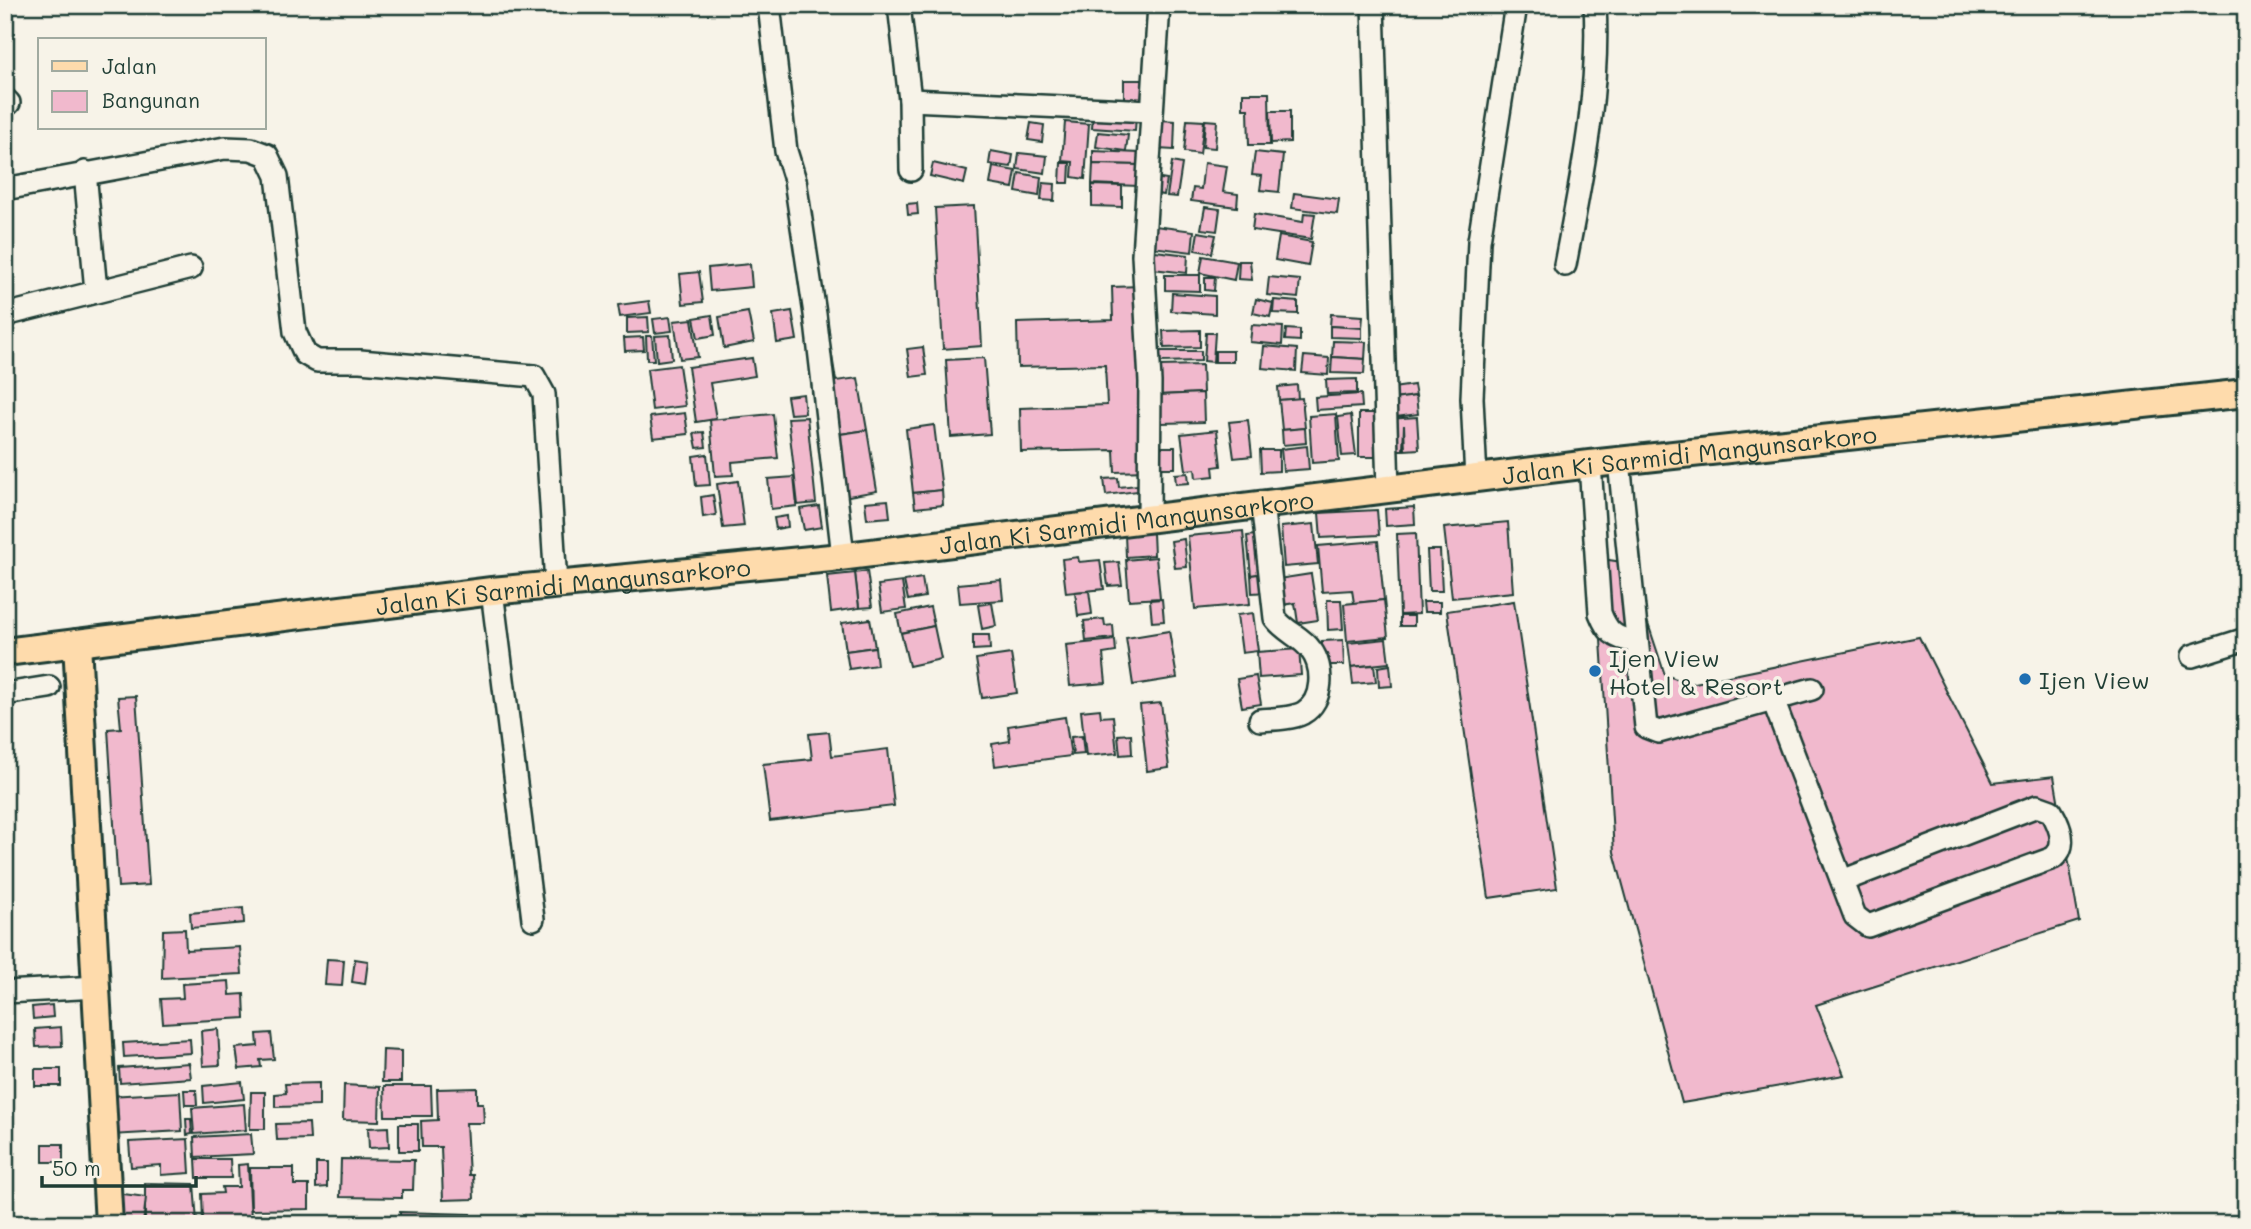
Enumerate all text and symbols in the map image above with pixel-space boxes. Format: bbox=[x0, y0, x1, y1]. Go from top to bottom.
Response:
legend bbox=[38, 38, 266, 130]
text: Jalan bbox=[102, 52, 157, 79]
text: Bangunan bbox=[102, 86, 200, 113]
street label: Jalan Ki Sarmidi Mangunsarkoro bbox=[1500, 418, 1878, 490]
street label: Jalan Ki Sarmidi Mangunsarkoro bbox=[937, 483, 1315, 560]
street label: Jalan Ki Sarmidi Mangunsarkoro bbox=[374, 550, 752, 621]
place label: Ijen View Hotel & Resort bbox=[1609, 642, 1783, 701]
marker: Ijen View Hotel & Resort bbox=[1587, 663, 1603, 679]
place label: Ijen View bbox=[2039, 664, 2150, 695]
marker: Ijen View bbox=[2017, 671, 2033, 687]
scale bar bbox=[42, 1145, 196, 1189]
text: 50 m bbox=[52, 1154, 101, 1181]

